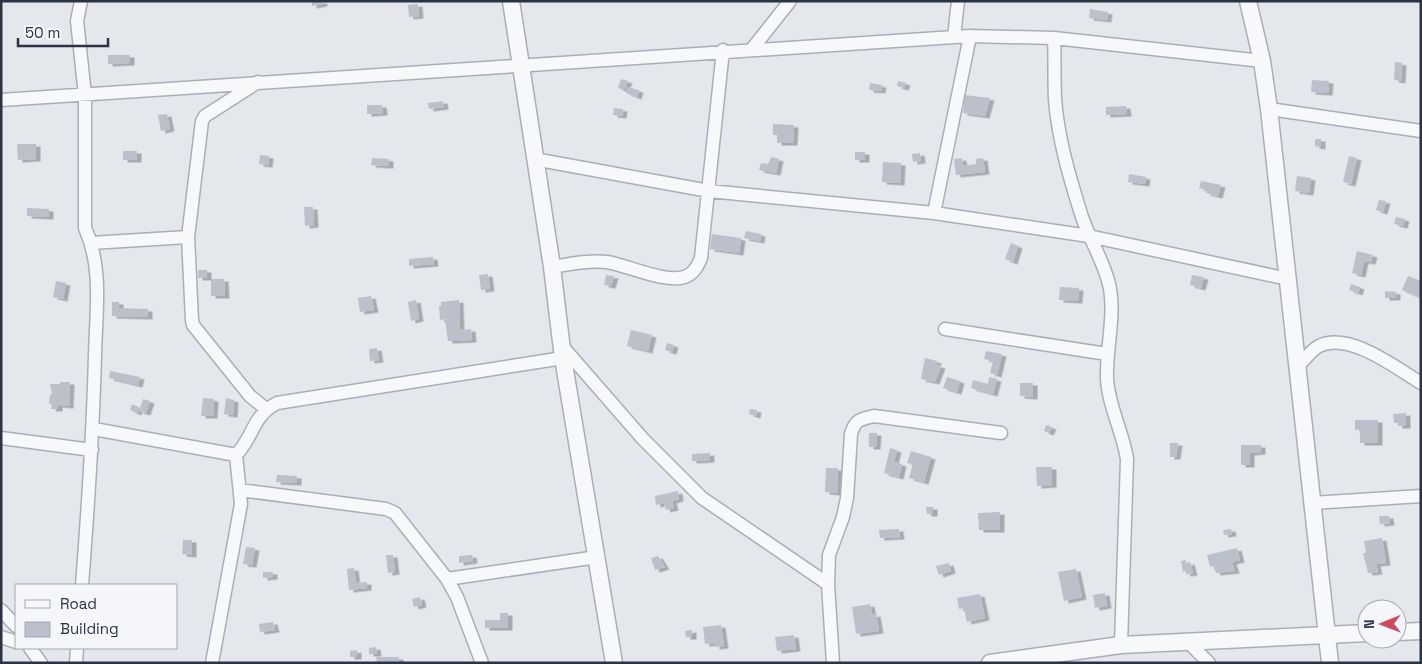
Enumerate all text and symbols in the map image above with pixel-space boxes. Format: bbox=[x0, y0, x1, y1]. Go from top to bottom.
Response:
scale bar bbox=[18, 15, 108, 47]
text: 50 m bbox=[25, 23, 60, 42]
legend bbox=[15, 584, 178, 649]
text: Road bbox=[60, 594, 97, 613]
north arrow bbox=[1357, 599, 1407, 649]
text: Building bbox=[60, 619, 119, 638]
text: N bbox=[1360, 619, 1378, 629]

